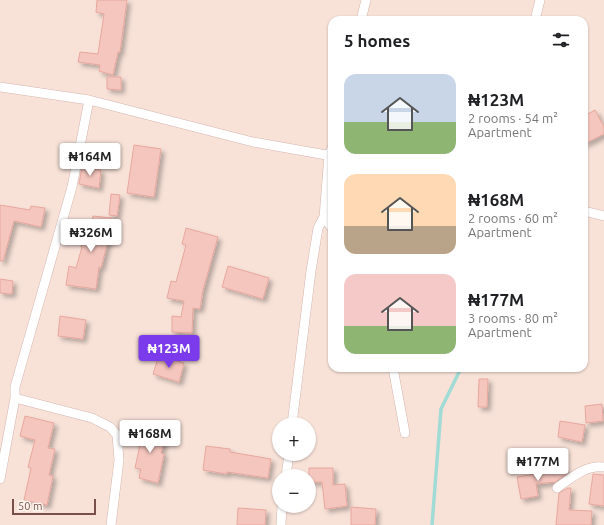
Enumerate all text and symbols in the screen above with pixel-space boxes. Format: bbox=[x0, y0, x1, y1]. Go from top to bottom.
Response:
icon: filters bbox=[550, 29, 572, 51]
text: 5 homes bbox=[344, 31, 410, 50]
icon: home bbox=[376, 90, 424, 138]
text: ₦123M bbox=[468, 90, 524, 109]
text: 2 rooms · 54 m² bbox=[468, 111, 558, 125]
text: Apartment bbox=[468, 125, 532, 139]
pin: ₦164M bbox=[62, 143, 118, 177]
text: ₦164M bbox=[69, 149, 111, 163]
icon: home bbox=[376, 190, 424, 238]
text: ₦168M bbox=[468, 190, 524, 209]
text: 2 rooms · 60 m² bbox=[468, 211, 558, 225]
pin: ₦326M bbox=[63, 219, 119, 253]
text: ₦326M bbox=[70, 225, 112, 239]
text: Apartment bbox=[468, 225, 532, 239]
icon: home bbox=[376, 290, 424, 338]
text: ₦177M bbox=[468, 290, 524, 309]
text: 3 rooms · 80 m² bbox=[468, 311, 558, 325]
text: Apartment bbox=[468, 325, 532, 339]
pin: ₦123M bbox=[141, 335, 197, 369]
text: ₦123M bbox=[148, 341, 190, 355]
map controls bbox=[272, 417, 316, 513]
button: + bbox=[272, 417, 316, 461]
pin: ₦168M bbox=[122, 420, 178, 454]
text: ₦168M bbox=[129, 426, 171, 440]
pin: ₦177M bbox=[510, 448, 566, 482]
text: ₦177M bbox=[517, 454, 559, 468]
button: − bbox=[272, 469, 316, 513]
scale bar bbox=[12, 497, 96, 516]
text: 50 m bbox=[18, 500, 42, 512]

